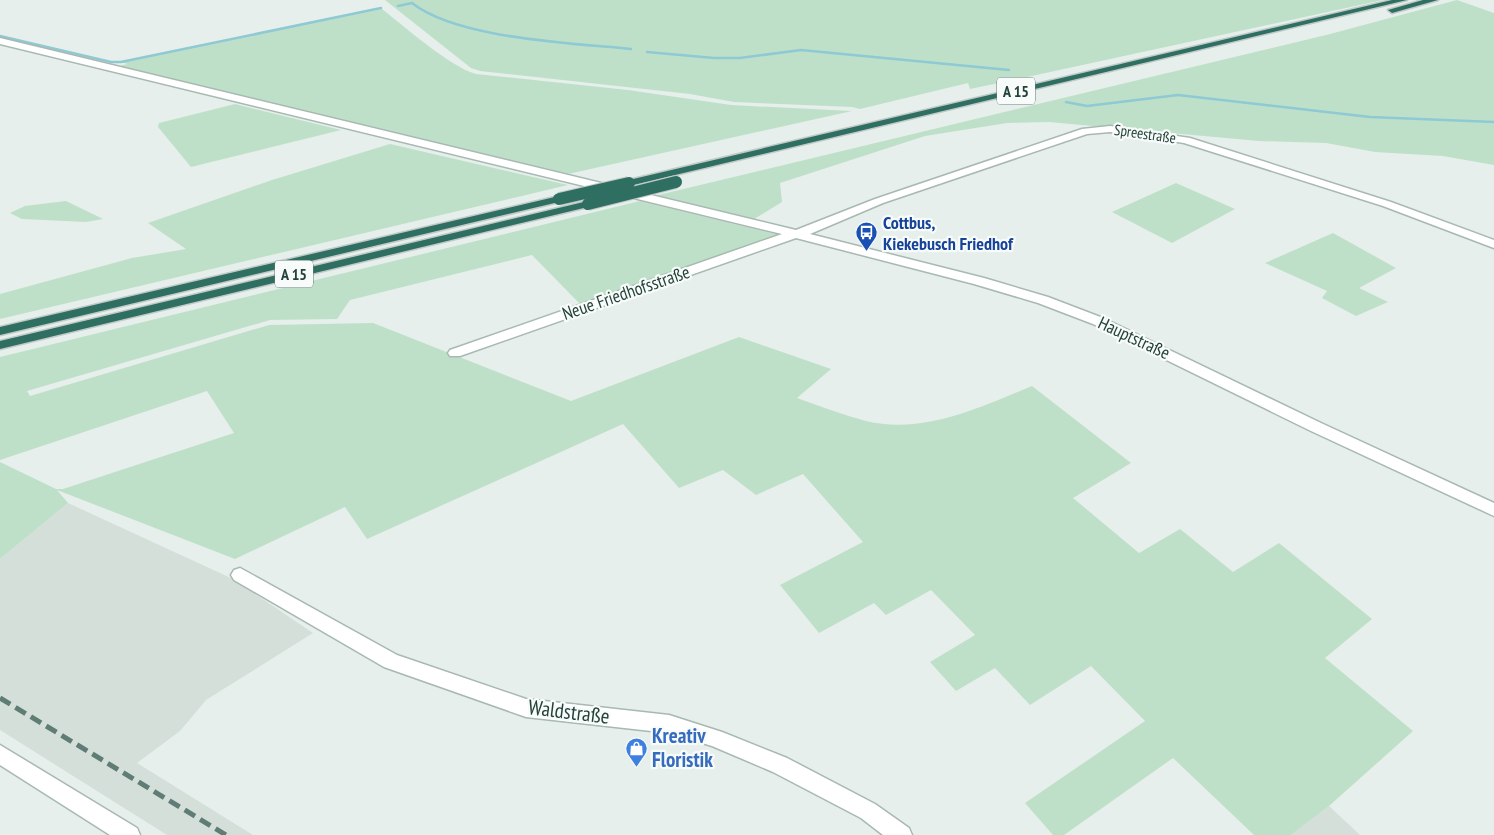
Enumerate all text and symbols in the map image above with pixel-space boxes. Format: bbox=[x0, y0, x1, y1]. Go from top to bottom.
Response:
road number: A 15 bbox=[997, 78, 1035, 104]
street label: Spreestraße bbox=[1113, 120, 1177, 147]
place label: Cottbus, Kiekebusch Friedhof bbox=[883, 211, 1014, 255]
bus stop icon: Cottbus, Kiekebusch Friedhof bbox=[855, 221, 879, 252]
road number: A 15 bbox=[275, 260, 313, 288]
street label: Neue Friedhofsstraße bbox=[559, 260, 693, 325]
street label: Hauptstraße bbox=[1095, 311, 1174, 364]
street label: Waldstraße bbox=[527, 693, 611, 730]
place label: Kreativ Floristik bbox=[652, 722, 713, 773]
shop icon: Kreativ Floristik bbox=[624, 736, 648, 767]

